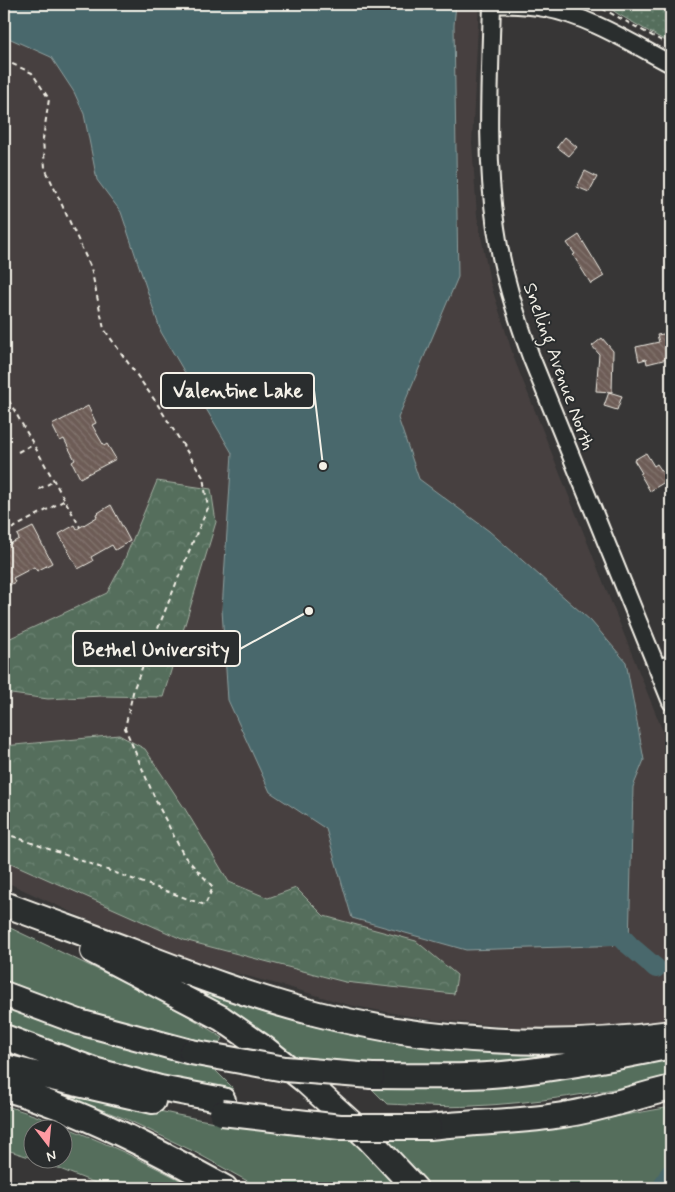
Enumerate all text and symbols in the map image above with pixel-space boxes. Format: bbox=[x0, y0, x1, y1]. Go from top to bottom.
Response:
street label: Snelling Avenue North bbox=[514, 279, 600, 455]
callout: Valentine Lake bbox=[161, 373, 314, 408]
text: Valentine Lake bbox=[173, 378, 304, 405]
callout: Bethel University bbox=[73, 631, 240, 666]
text: Bethel University bbox=[82, 637, 230, 664]
north arrow bbox=[22, 1120, 72, 1170]
text: N bbox=[44, 1146, 58, 1165]

